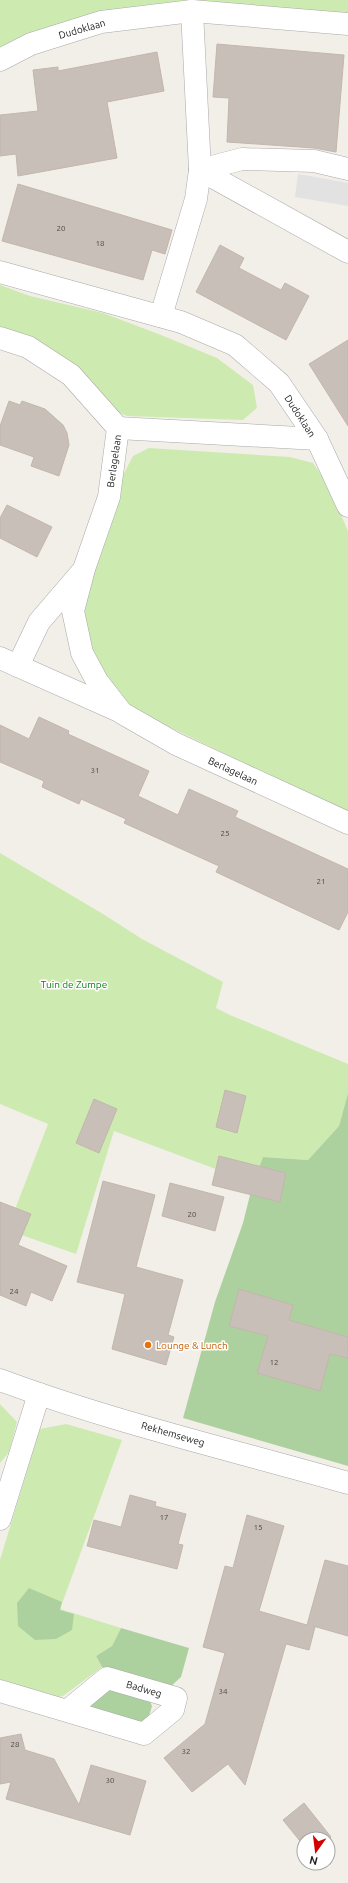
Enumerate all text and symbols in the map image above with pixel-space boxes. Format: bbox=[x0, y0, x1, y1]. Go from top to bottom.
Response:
street label: Dudoklaan bbox=[57, 17, 107, 41]
house number: 20 bbox=[56, 224, 66, 233]
house number: 18 bbox=[95, 239, 105, 248]
street label: Dudoklaan bbox=[282, 393, 318, 439]
street label: Berlagelaan bbox=[105, 434, 123, 488]
street label: Berlagelaan bbox=[207, 755, 259, 787]
house number: 31 bbox=[90, 766, 100, 775]
house number: 25 bbox=[220, 829, 230, 838]
house number: 21 bbox=[316, 877, 326, 886]
park label: Tuin de Zumpe bbox=[41, 979, 107, 990]
house number: 20 bbox=[187, 1210, 197, 1219]
house number: 24 bbox=[9, 1287, 19, 1296]
marker: Lounge & Lunch bbox=[143, 1340, 153, 1350]
place label: Lounge & Lunch bbox=[156, 1340, 228, 1351]
house number: 12 bbox=[269, 1358, 279, 1367]
street label: Rekhemseweg bbox=[140, 1420, 206, 1448]
house number: 17 bbox=[159, 1513, 169, 1522]
house number: 15 bbox=[253, 1523, 263, 1532]
street label: Badweg bbox=[125, 1679, 163, 1699]
house number: 34 bbox=[218, 1687, 228, 1696]
house number: 28 bbox=[10, 1740, 20, 1749]
house number: 32 bbox=[181, 1747, 191, 1756]
house number: 30 bbox=[105, 1776, 115, 1785]
north arrow bbox=[296, 1831, 336, 1871]
text: N bbox=[308, 1854, 319, 1868]

